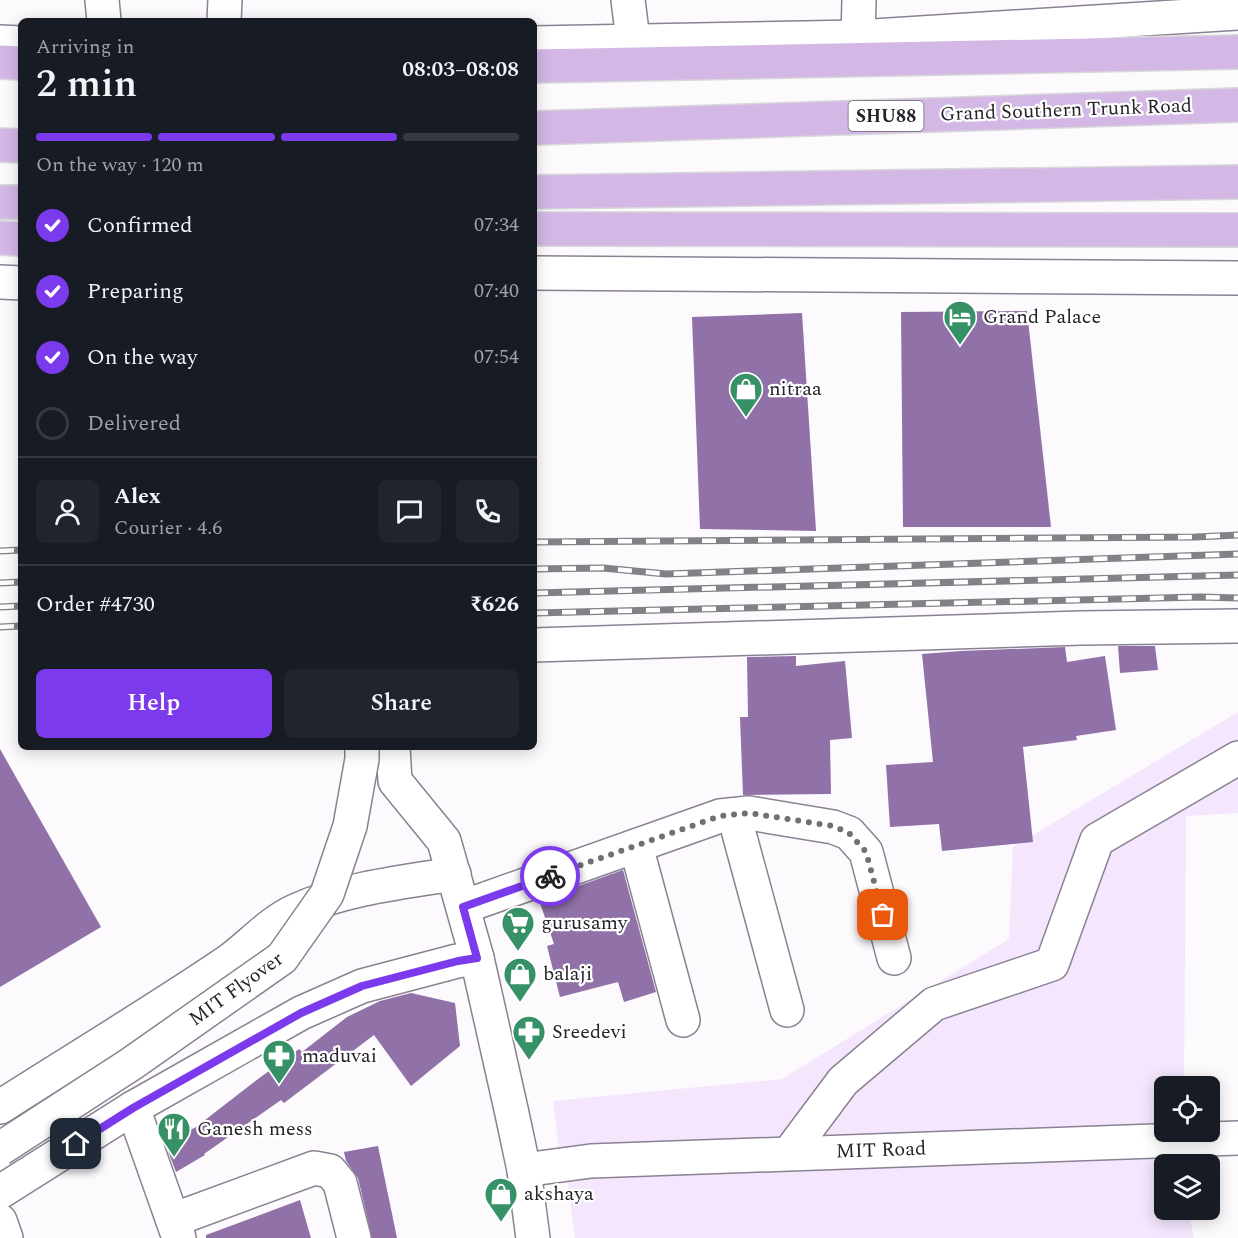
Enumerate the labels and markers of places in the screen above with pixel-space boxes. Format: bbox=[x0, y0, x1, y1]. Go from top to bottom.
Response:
hotel icon: Grand Palace bbox=[942, 299, 978, 346]
place label: Grand Palace bbox=[983, 302, 1101, 332]
shop icon: nitraa bbox=[728, 371, 764, 418]
place label: nitraa bbox=[769, 374, 822, 404]
pin bbox=[857, 889, 908, 940]
supermarket icon: gurusamy bbox=[500, 905, 536, 952]
place label: gurusamy bbox=[541, 908, 629, 938]
shop icon: balaji bbox=[502, 956, 538, 1003]
place label: balaji bbox=[543, 959, 592, 989]
pharmacy icon: Sreedevi bbox=[511, 1014, 547, 1061]
place label: Sreedevi bbox=[552, 1017, 627, 1047]
pharmacy icon: maduvai bbox=[261, 1038, 297, 1085]
place label: maduvai bbox=[302, 1041, 377, 1071]
restaurant icon: Ganesh mess bbox=[156, 1111, 192, 1158]
place label: Ganesh mess bbox=[197, 1114, 313, 1144]
pin bbox=[50, 1118, 101, 1169]
shop icon: akshaya bbox=[483, 1176, 519, 1223]
place label: akshaya bbox=[524, 1179, 594, 1209]

